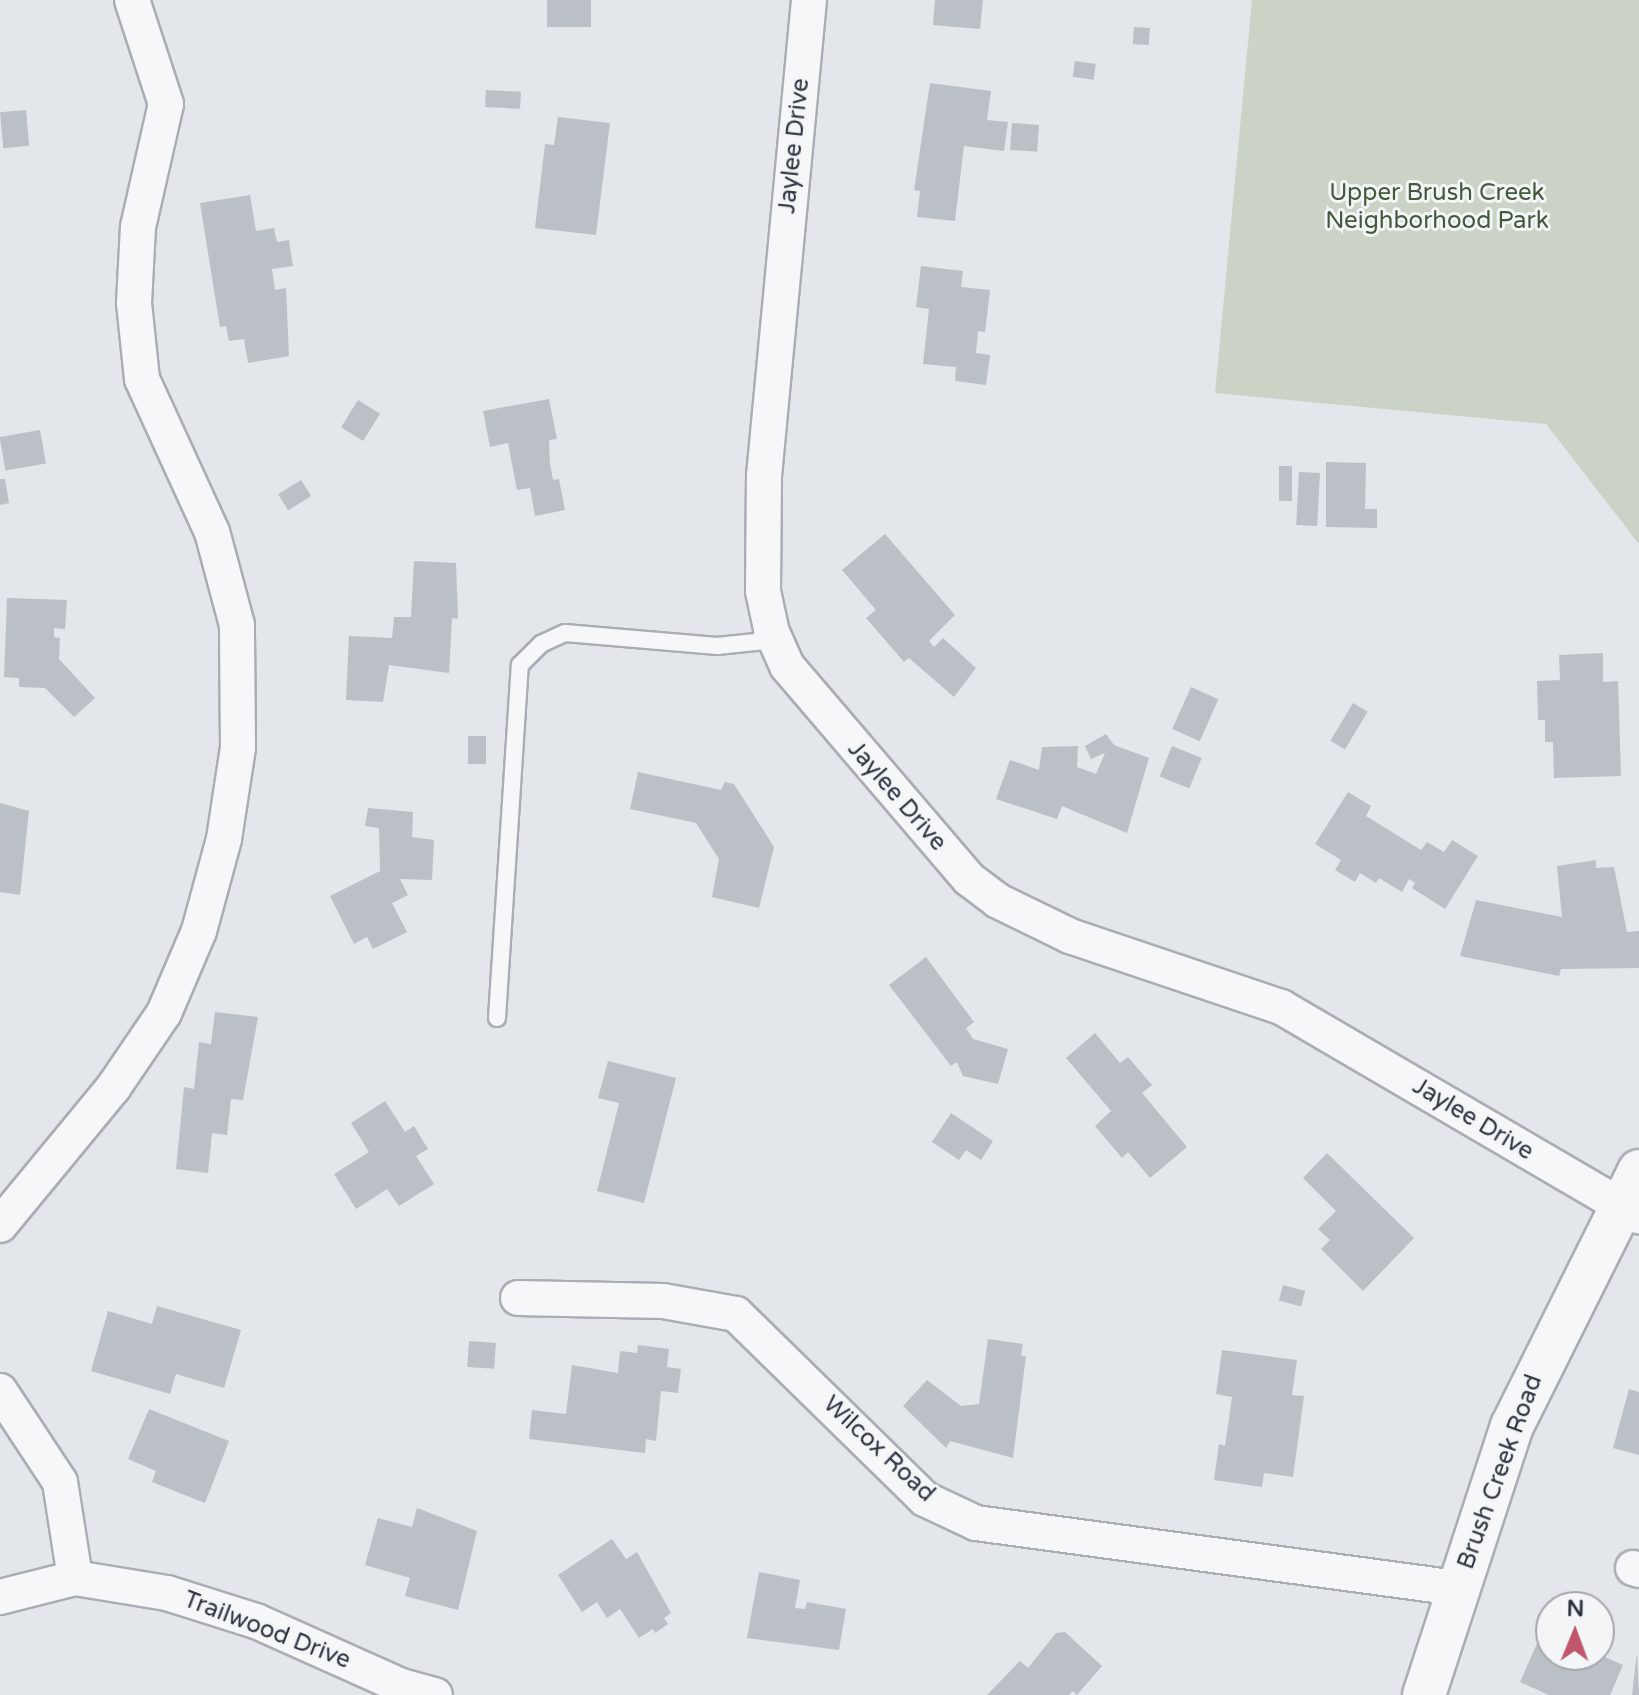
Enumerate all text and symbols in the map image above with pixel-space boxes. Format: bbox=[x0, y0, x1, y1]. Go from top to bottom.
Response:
street label: Jaylee Drive bbox=[773, 77, 815, 215]
park label: Upper Brush Creek Neighborhood Park bbox=[1325, 179, 1549, 235]
street label: Jaylee Drive bbox=[842, 735, 952, 857]
street label: Jaylee Drive bbox=[1407, 1072, 1539, 1166]
street label: Brush Creek Road bbox=[1451, 1371, 1549, 1573]
street label: Wilcox Road bbox=[817, 1390, 941, 1508]
street label: Trailwood Drive bbox=[180, 1585, 354, 1675]
north arrow bbox=[1535, 1591, 1615, 1671]
text: N bbox=[1566, 1596, 1584, 1622]

